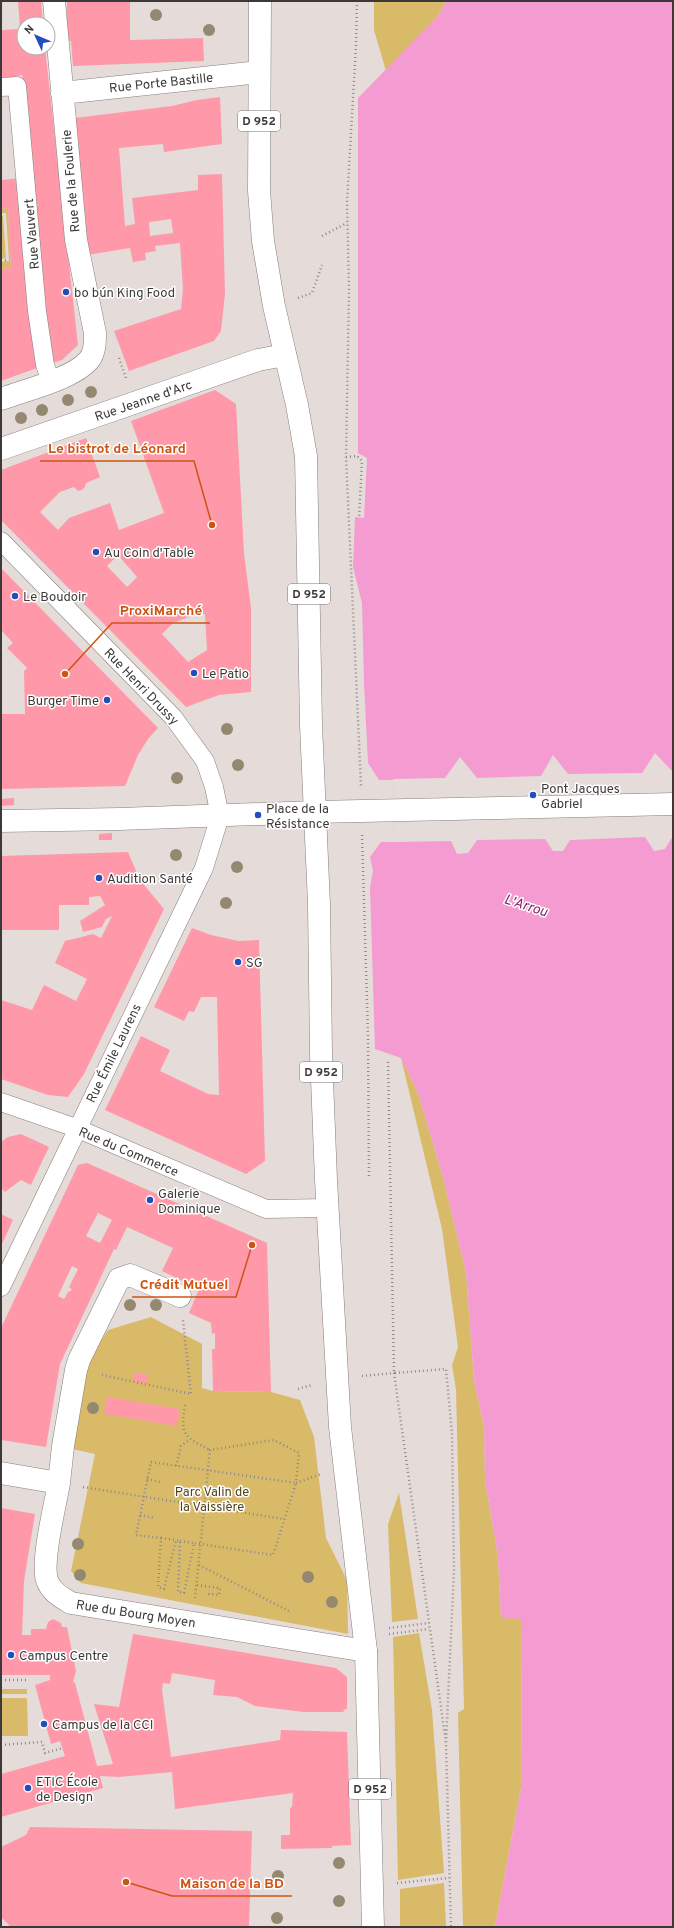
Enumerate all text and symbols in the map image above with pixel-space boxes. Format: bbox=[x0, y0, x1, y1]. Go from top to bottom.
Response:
north arrow bbox=[16, 16, 56, 56]
text: N bbox=[22, 22, 37, 37]
street label: Rue Porte Bastille bbox=[108, 71, 214, 97]
road number: D 952 bbox=[238, 111, 280, 131]
street label: Rue de la Foulerie bbox=[60, 129, 84, 233]
street label: Rue Vauvert bbox=[22, 198, 44, 270]
place label: bo bún King Food bbox=[74, 286, 175, 302]
marker: bo bún King Food bbox=[61, 287, 71, 297]
street label: Rue Jeanne d'Arc bbox=[93, 378, 194, 426]
callout: Le bistrot de Léonard bbox=[40, 435, 194, 461]
text: Le bistrot de Léonard bbox=[48, 441, 186, 458]
place label: Au Coin d'Table bbox=[104, 546, 194, 562]
marker: Au Coin d'Table bbox=[91, 547, 101, 557]
road number: D 952 bbox=[288, 584, 330, 604]
place label: Le Boudoir bbox=[23, 590, 86, 606]
marker: Le Boudoir bbox=[10, 591, 20, 601]
callout: ProxiMarché bbox=[112, 597, 210, 623]
text: ProxiMarché bbox=[120, 603, 202, 620]
street label: Rue Henri Drussy bbox=[100, 646, 181, 729]
place label: Le Patio bbox=[202, 667, 249, 683]
marker: Le Patio bbox=[189, 668, 199, 678]
place label: Burger Time bbox=[27, 694, 99, 710]
marker: Burger Time bbox=[102, 695, 112, 705]
place label: Pont Jacques Gabriel bbox=[541, 782, 620, 813]
marker: Pont Jacques Gabriel bbox=[528, 790, 538, 800]
place label: Place de la Résistance bbox=[266, 802, 330, 833]
marker: Place de la Résistance bbox=[253, 810, 263, 820]
place label: Audition Santé bbox=[107, 872, 193, 888]
marker: Audition Santé bbox=[94, 873, 104, 883]
water label: L'Arrou bbox=[502, 891, 550, 922]
place label: SG bbox=[246, 956, 263, 972]
marker: SG bbox=[233, 957, 243, 967]
street label: Rue Émile Laurens bbox=[82, 1001, 146, 1106]
road number: D 952 bbox=[300, 1062, 342, 1082]
street label: Rue du Commerce bbox=[76, 1125, 181, 1181]
place label: Galerie Dominique bbox=[158, 1187, 220, 1218]
marker: Galerie Dominique bbox=[145, 1195, 155, 1205]
callout: Crédit Mutuel bbox=[132, 1271, 236, 1297]
text: Crédit Mutuel bbox=[140, 1277, 228, 1294]
park label: Parc Valin de la Vaissière bbox=[175, 1485, 249, 1516]
street label: Rue du Bourg Moyen bbox=[75, 1598, 197, 1632]
place label: Campus Centre bbox=[19, 1649, 108, 1665]
marker: Campus Centre bbox=[6, 1650, 16, 1660]
place label: Campus de la CCI bbox=[52, 1718, 153, 1734]
marker: Campus de la CCI bbox=[39, 1719, 49, 1729]
place label: ETIC École de Design bbox=[36, 1773, 98, 1806]
road number: D 952 bbox=[349, 1779, 391, 1799]
marker: ETIC École de Design bbox=[23, 1783, 33, 1793]
callout: Maison de la BD bbox=[172, 1870, 292, 1896]
text: Maison de la BD bbox=[180, 1876, 284, 1893]

